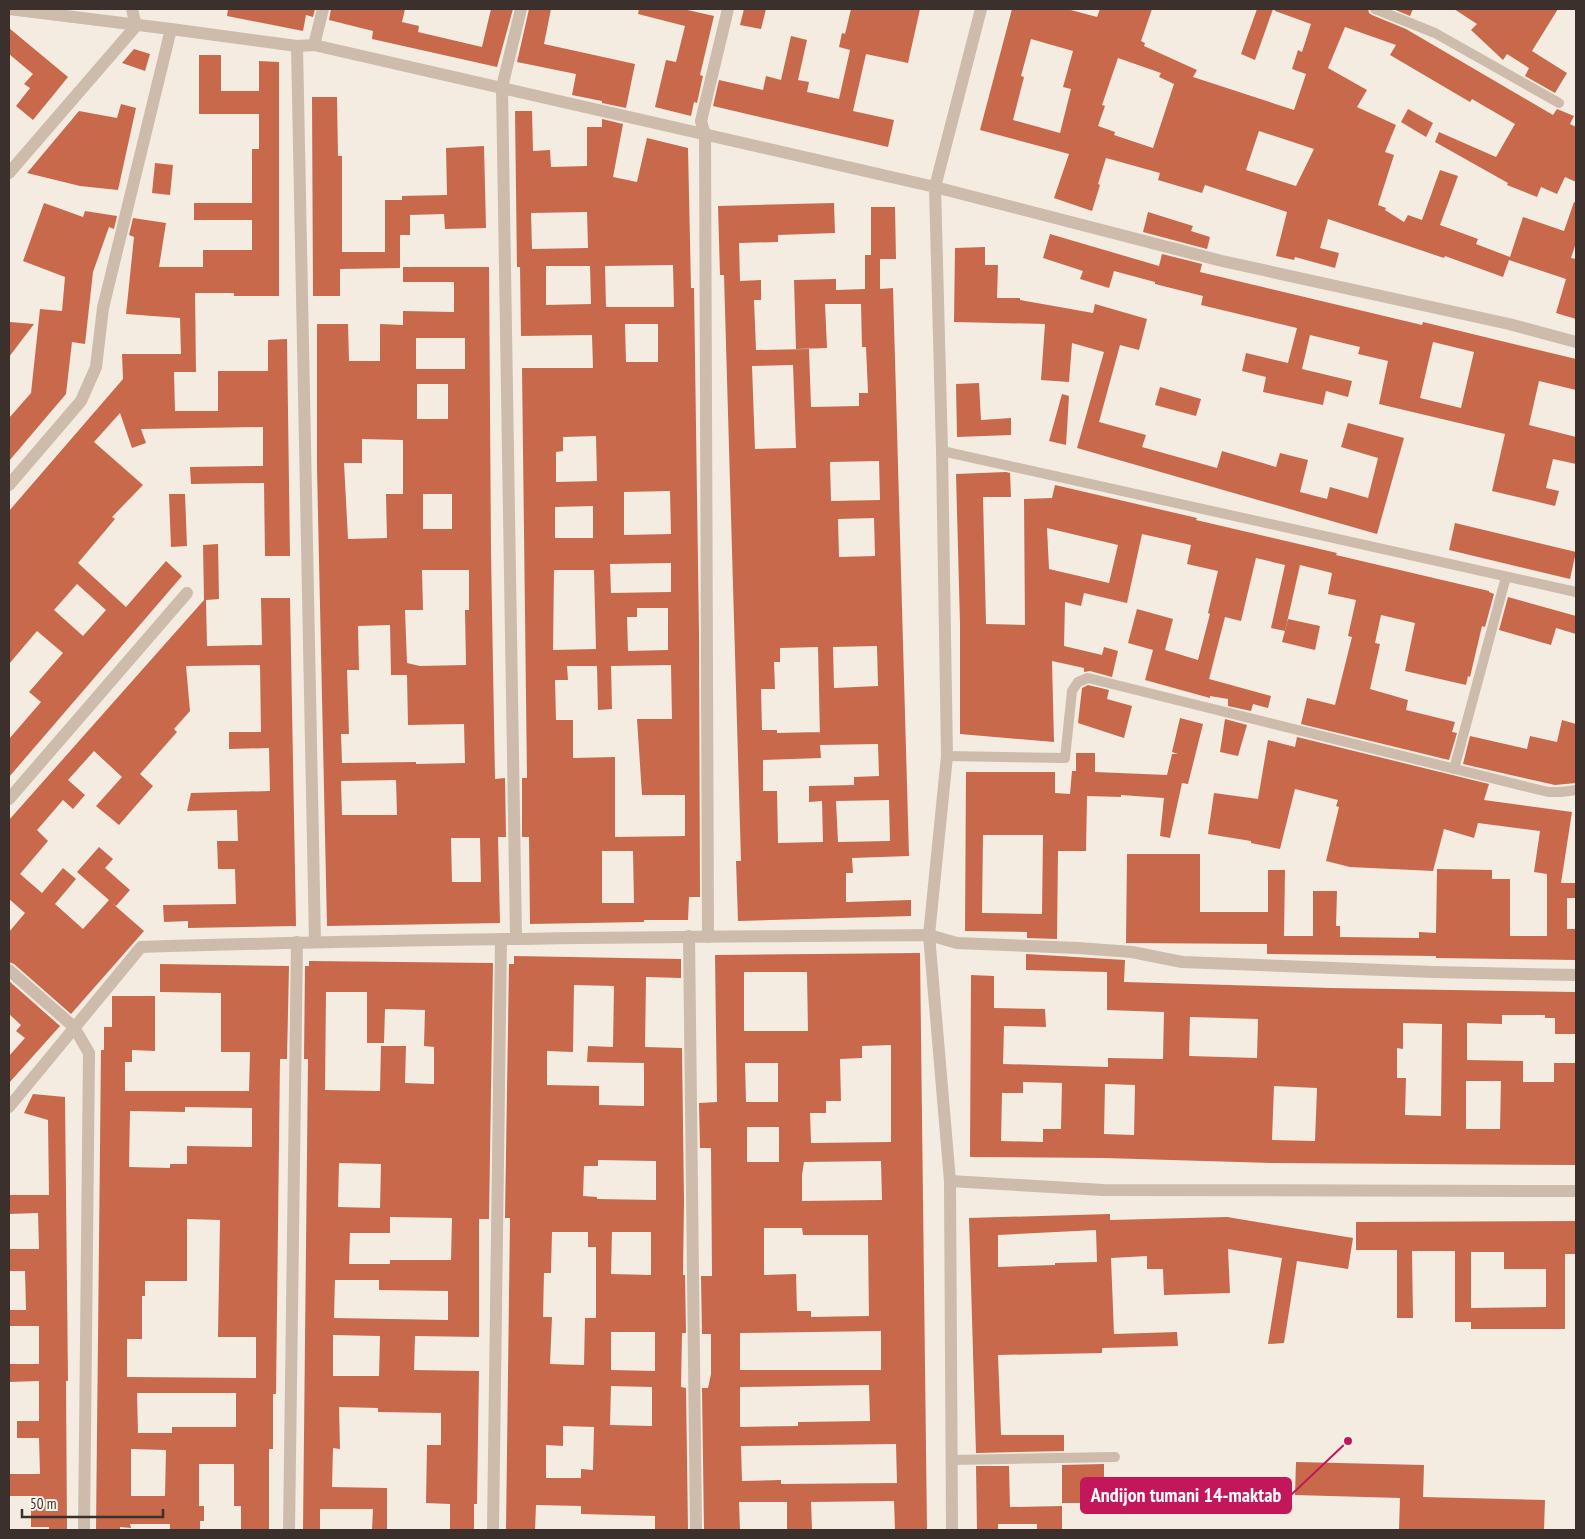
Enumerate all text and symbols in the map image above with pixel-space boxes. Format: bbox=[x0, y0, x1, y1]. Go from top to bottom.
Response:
callout: Andijon tumani 14-maktab bbox=[1081, 1478, 1291, 1513]
text: Andijon tumani 14-maktab bbox=[1090, 1482, 1281, 1508]
scale bar bbox=[22, 1486, 164, 1518]
text: 50 m bbox=[30, 1494, 56, 1513]

